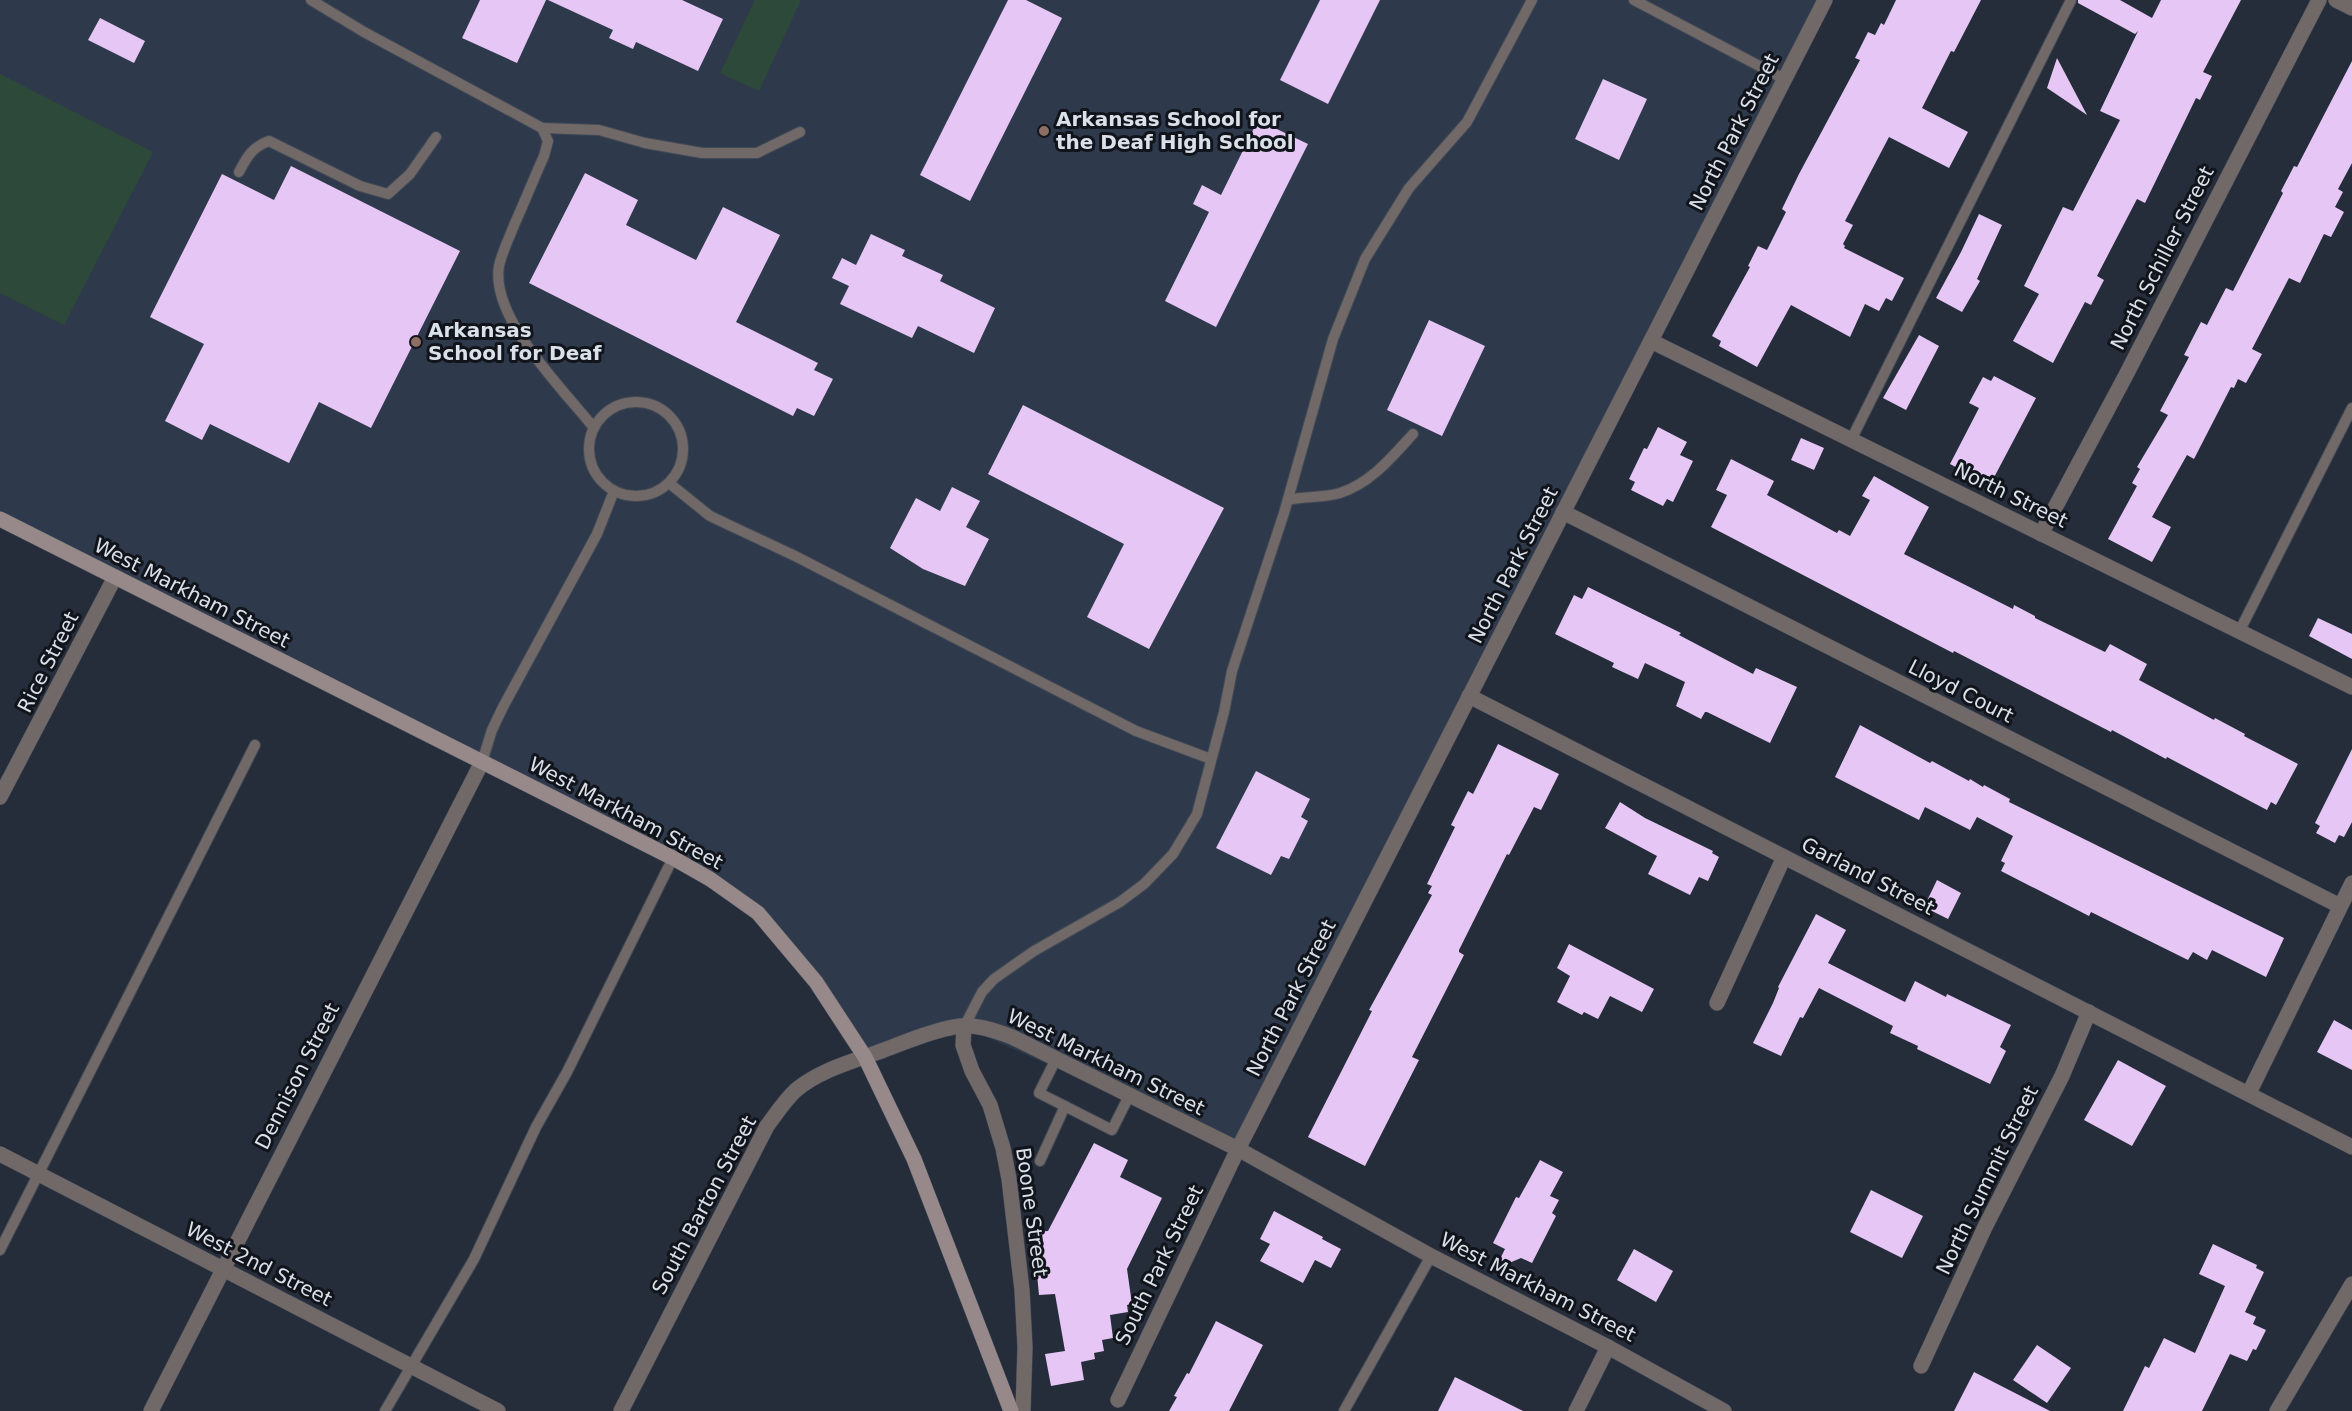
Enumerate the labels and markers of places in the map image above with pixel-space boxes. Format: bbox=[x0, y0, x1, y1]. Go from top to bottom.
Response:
place label: Arkansas School for the Deaf High School bbox=[1056, 107, 1294, 154]
marker: Arkansas School for the Deaf High School bbox=[1037, 124, 1051, 138]
place label: Arkansas School for Deaf bbox=[428, 318, 602, 365]
marker: Arkansas School for Deaf bbox=[409, 335, 423, 349]

